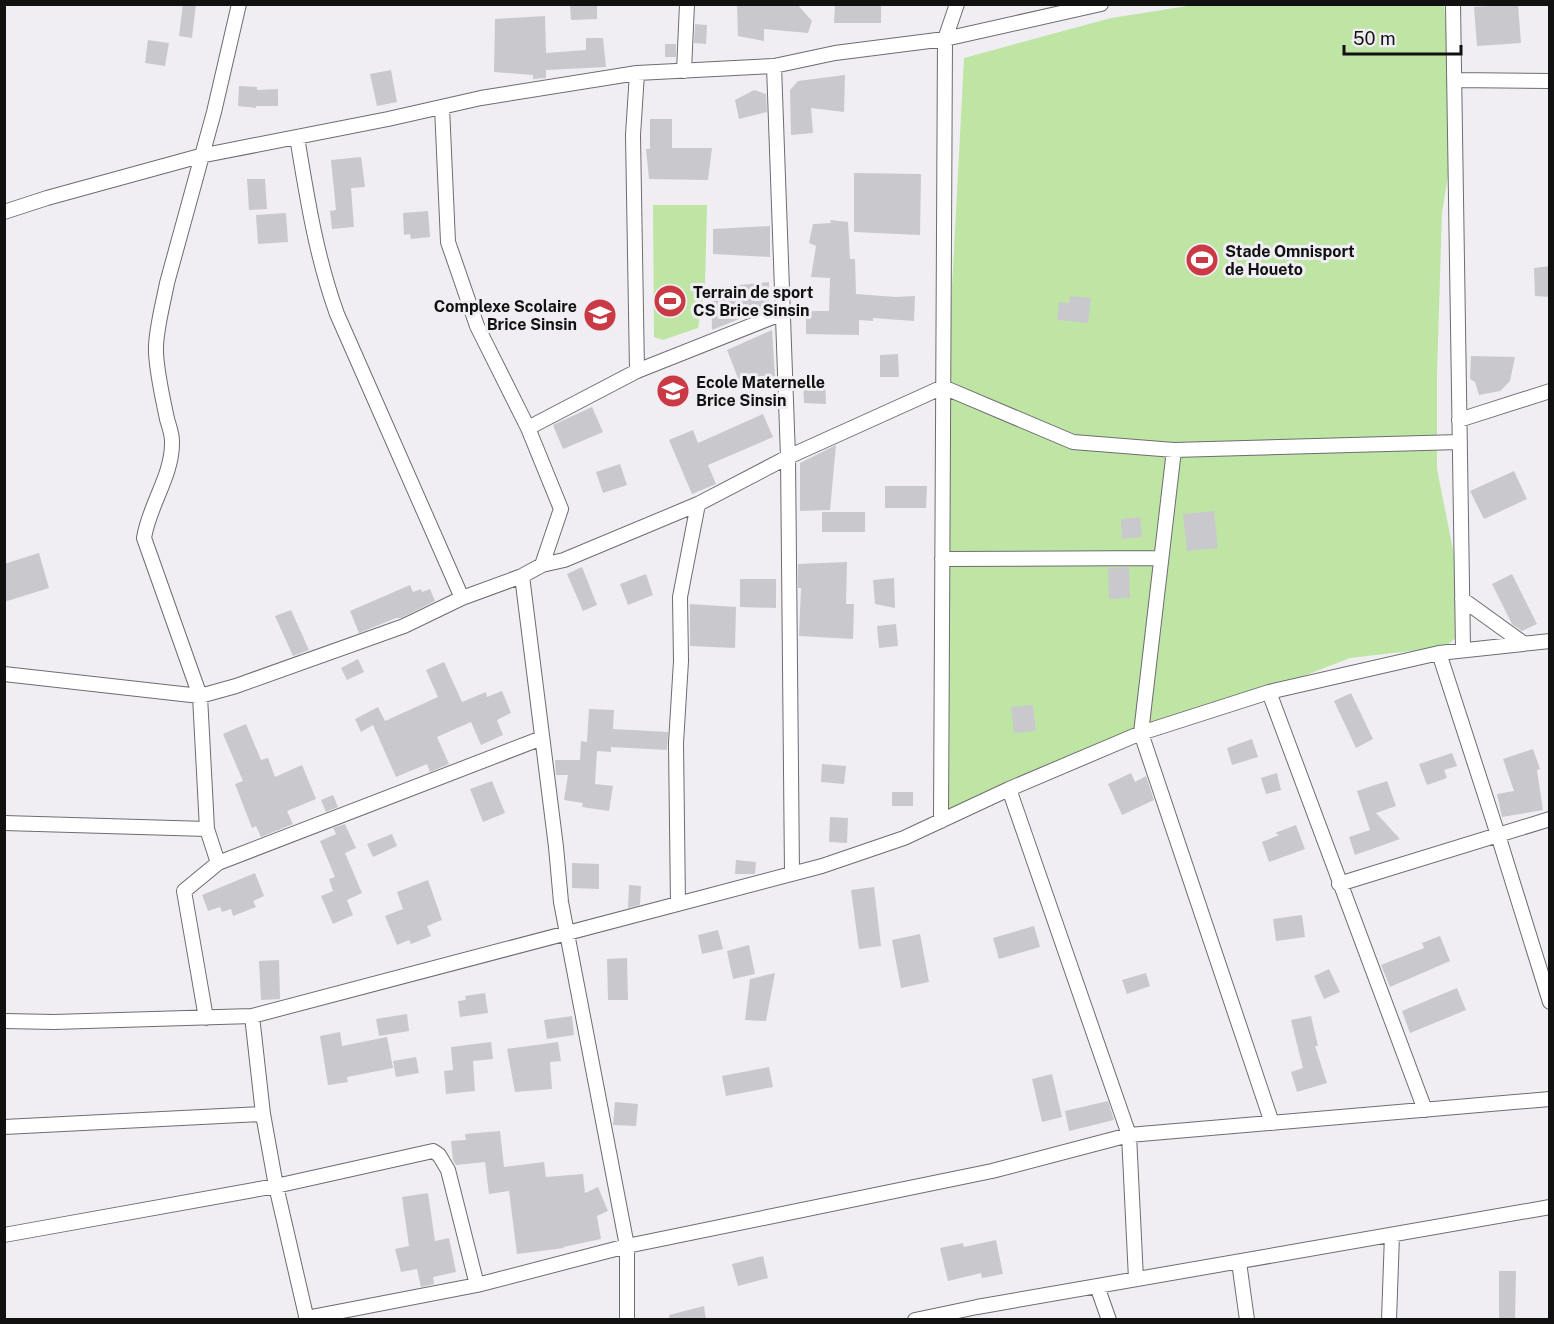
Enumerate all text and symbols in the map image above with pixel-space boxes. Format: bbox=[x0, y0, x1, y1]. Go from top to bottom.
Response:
scale bar bbox=[1344, 18, 1461, 56]
text: 50 m bbox=[1353, 28, 1396, 49]
sports icon: Stade Omnisport de Houeto bbox=[1184, 242, 1220, 278]
place label: Stade Omnisport de Houeto bbox=[1225, 242, 1355, 279]
sports icon: Terrain de sport CS Brice Sinsin bbox=[652, 283, 688, 319]
place label: Terrain de sport CS Brice Sinsin bbox=[693, 283, 814, 320]
place label: Complexe Scolaire Brice Sinsin bbox=[434, 297, 577, 334]
school or university icon: Complexe Scolaire Brice Sinsin bbox=[582, 297, 618, 333]
school or university icon: Ecole Maternelle Brice Sinsin bbox=[655, 373, 691, 409]
place label: Ecole Maternelle Brice Sinsin bbox=[696, 373, 825, 410]

